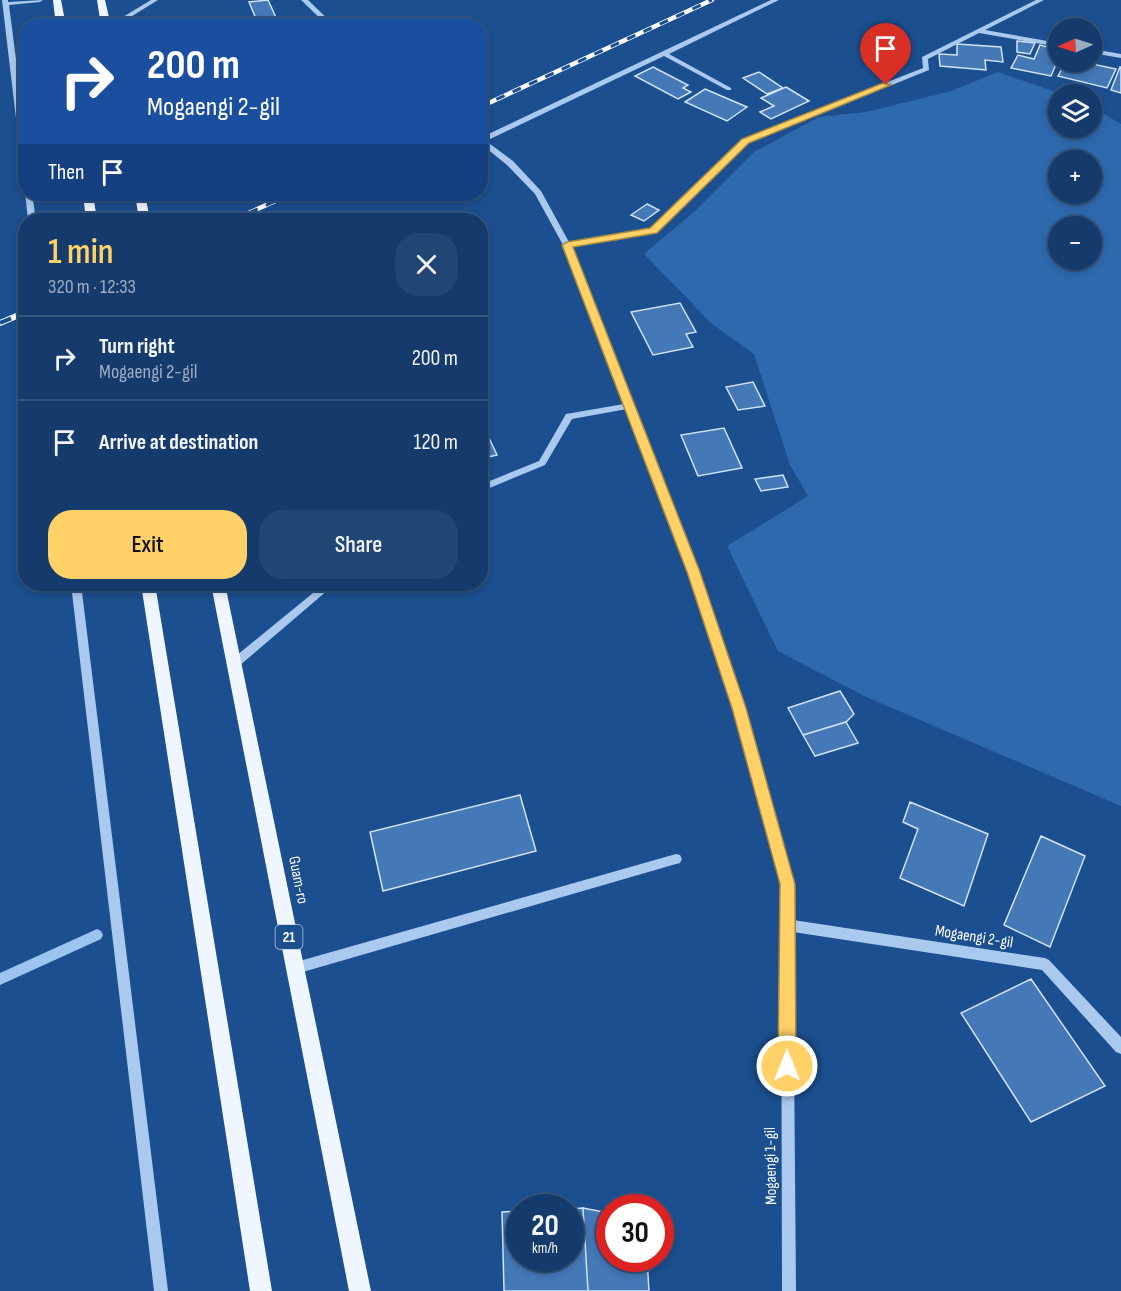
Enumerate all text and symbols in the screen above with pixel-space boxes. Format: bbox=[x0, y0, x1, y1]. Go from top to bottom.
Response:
north arrow bbox=[1048, 18, 1102, 72]
map controls bbox=[1048, 18, 1102, 270]
pin bbox=[860, 23, 911, 85]
icon: arrive bbox=[869, 32, 902, 65]
text: 200 m bbox=[147, 40, 240, 91]
icon: right bbox=[48, 42, 126, 120]
button: layers bbox=[1048, 84, 1102, 138]
text: Mogaengi 2-gil bbox=[147, 91, 280, 123]
button: + bbox=[1048, 150, 1102, 204]
icon: arrive bbox=[96, 156, 129, 189]
text: Then bbox=[48, 159, 84, 186]
button: − bbox=[1048, 216, 1102, 270]
text: 1 min bbox=[48, 231, 113, 274]
button: close bbox=[395, 233, 458, 296]
text: 320 m · 12:33 bbox=[48, 275, 136, 299]
text: Turn right bbox=[99, 333, 175, 360]
icon: right bbox=[48, 342, 81, 375]
text: 200 m bbox=[412, 345, 458, 372]
text: Mogaengi 2-gil bbox=[99, 360, 197, 384]
icon: arrive bbox=[48, 426, 81, 459]
text: Arrive at destination bbox=[99, 429, 258, 456]
text: 120 m bbox=[414, 429, 458, 456]
button: Exit bbox=[48, 510, 247, 579]
button: Share bbox=[259, 510, 458, 579]
street label: Guam-ro bbox=[284, 855, 312, 905]
street label: Mogaengi 2-gil bbox=[934, 921, 1014, 953]
road number: 21 bbox=[276, 925, 302, 949]
position arrow bbox=[755, 1034, 819, 1098]
street label: Mogaengi 1-gil bbox=[761, 1127, 781, 1205]
speed limit sign: 30 bbox=[596, 1194, 674, 1272]
text: 20 bbox=[531, 1208, 559, 1244]
text: km/h bbox=[532, 1239, 558, 1258]

